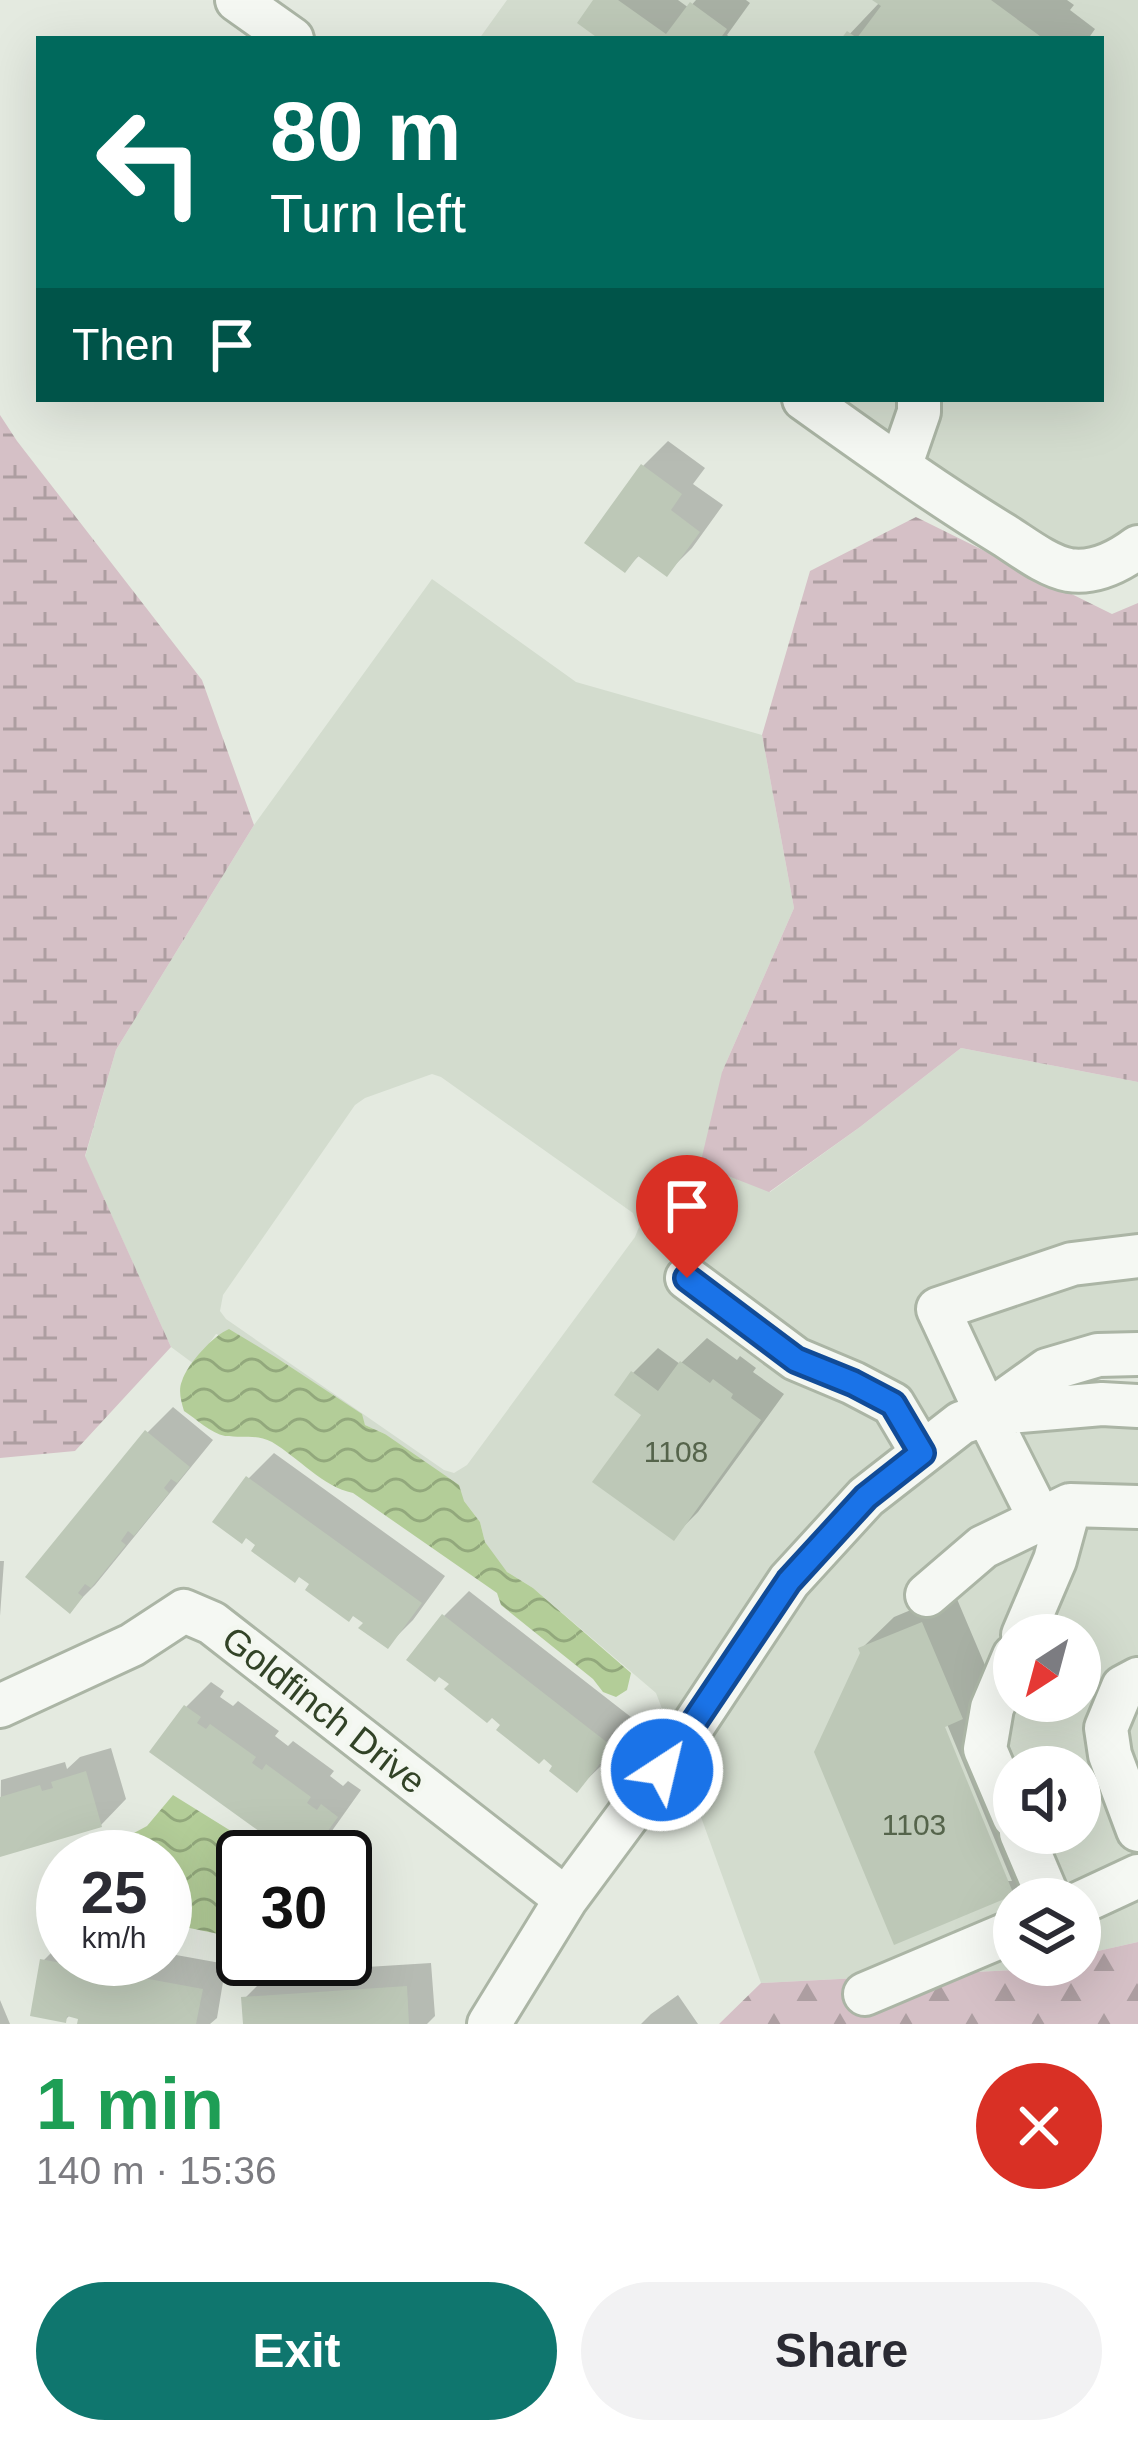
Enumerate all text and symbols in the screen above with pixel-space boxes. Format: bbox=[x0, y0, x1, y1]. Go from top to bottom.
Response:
icon: left bbox=[72, 84, 228, 240]
text: 80 m bbox=[270, 84, 461, 178]
text: Turn left bbox=[270, 183, 466, 243]
icon: arrive bbox=[199, 312, 265, 378]
text: Then bbox=[72, 319, 175, 370]
pin bbox=[636, 1155, 738, 1278]
icon: arrive bbox=[654, 1173, 720, 1239]
house number: 1108 bbox=[644, 1435, 708, 1468]
north arrow bbox=[993, 1614, 1101, 1722]
map controls bbox=[993, 1614, 1101, 1986]
street label: Goldfinch Drive bbox=[214, 1618, 434, 1802]
position arrow bbox=[599, 1707, 725, 1833]
button: sound bbox=[993, 1746, 1101, 1854]
house number: 1103 bbox=[882, 1808, 946, 1841]
speed limit sign: 30 bbox=[216, 1830, 372, 1986]
text: 25 bbox=[81, 1859, 147, 1926]
button: layers bbox=[993, 1878, 1101, 1986]
text: km/h bbox=[81, 1921, 147, 1954]
button: close bbox=[976, 2063, 1102, 2189]
text: 1 min bbox=[36, 2064, 224, 2144]
text: 140 m · 15:36 bbox=[36, 2149, 277, 2192]
button: Exit bbox=[36, 2282, 557, 2420]
button: Share bbox=[581, 2282, 1102, 2420]

